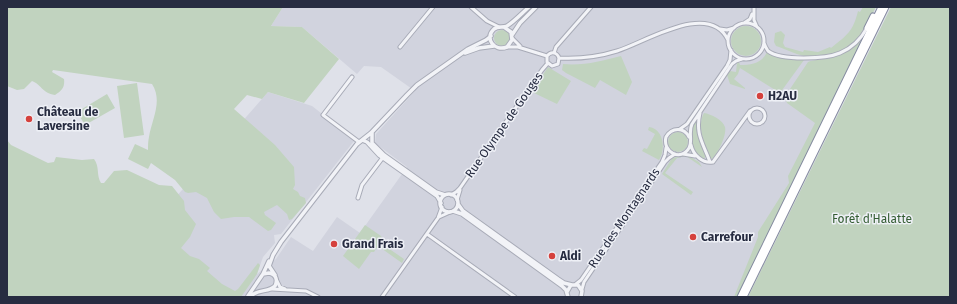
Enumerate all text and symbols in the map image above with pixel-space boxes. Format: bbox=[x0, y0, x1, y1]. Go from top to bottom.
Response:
street label: Rue Olympe de Gouges bbox=[462, 69, 546, 180]
place label: H2AU bbox=[768, 89, 797, 103]
marker: H2AU bbox=[755, 91, 765, 101]
place label: Château de Laversine bbox=[37, 105, 99, 133]
marker: Château de Laversine bbox=[24, 114, 34, 124]
street label: Rue des Montagnards bbox=[585, 165, 663, 271]
park label: Forêt d'Halatte bbox=[832, 212, 912, 226]
place label: Carrefour bbox=[701, 230, 753, 244]
marker: Carrefour bbox=[688, 232, 698, 242]
place label: Grand Frais bbox=[342, 237, 403, 251]
marker: Grand Frais bbox=[329, 239, 339, 249]
place label: Aldi bbox=[559, 249, 581, 263]
marker: Aldi bbox=[547, 251, 557, 261]

